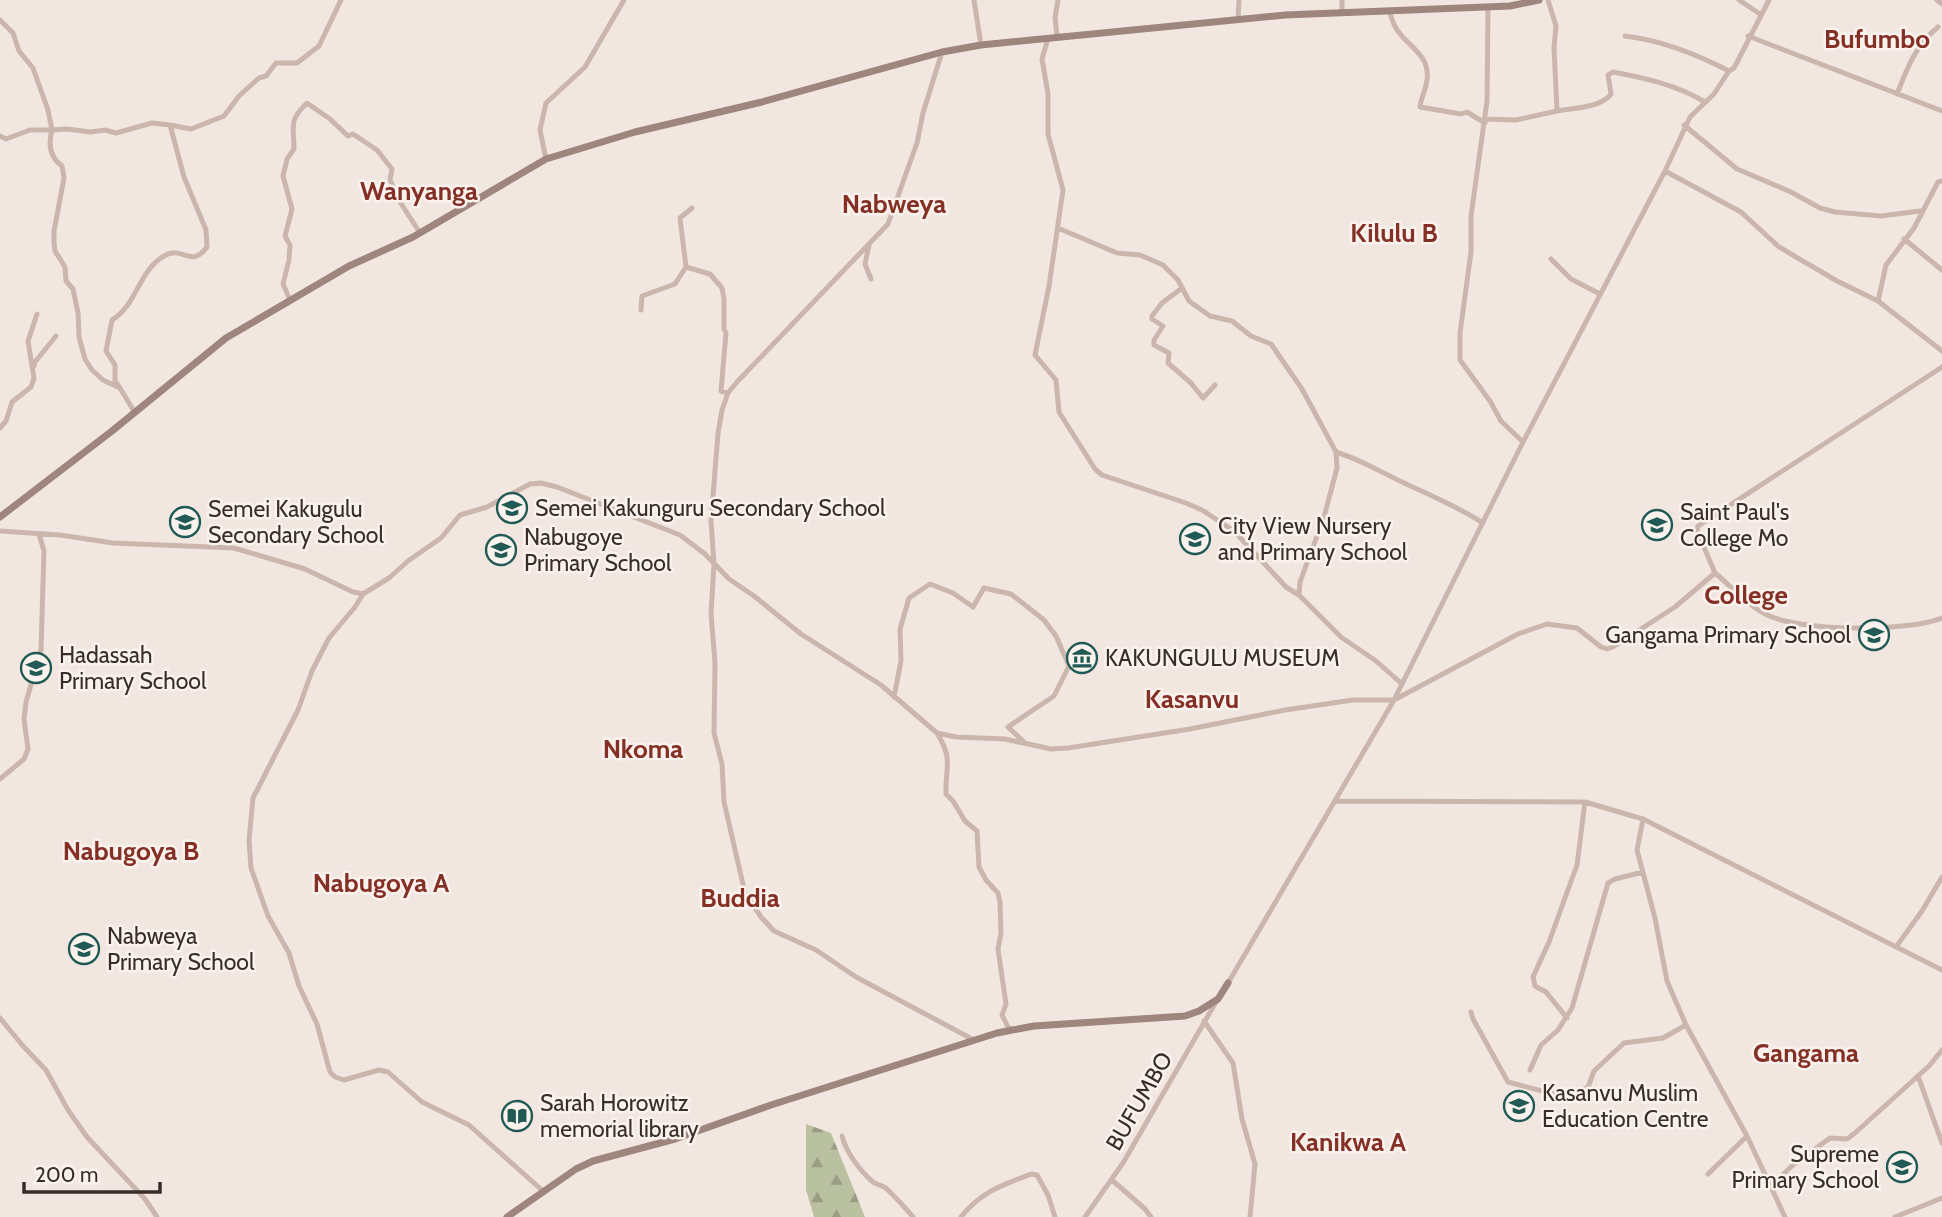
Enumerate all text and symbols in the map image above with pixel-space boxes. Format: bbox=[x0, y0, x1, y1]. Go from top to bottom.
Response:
district label: Bufumbo bbox=[1824, 23, 1930, 55]
district label: Wanyanga bbox=[360, 175, 478, 207]
district label: Nabweya bbox=[842, 188, 946, 220]
district label: Kilulu B bbox=[1350, 217, 1438, 249]
school or university icon: Semei Kakunguru Secondary School bbox=[495, 491, 529, 525]
place label: Semei Kakunguru Secondary School bbox=[535, 494, 886, 522]
place label: Semei Kakugulu Secondary School bbox=[208, 495, 384, 549]
place label: Saint Paul's College Mo bbox=[1680, 498, 1789, 552]
school or university icon: Semei Kakugulu Secondary School bbox=[168, 505, 202, 539]
school or university icon: Saint Paul's College Mo bbox=[1640, 508, 1674, 542]
place label: City View Nursery and Primary School bbox=[1218, 512, 1408, 566]
school or university icon: City View Nursery and Primary School bbox=[1178, 522, 1212, 556]
place label: Nabugoye Primary School bbox=[524, 523, 672, 577]
school or university icon: Nabugoye Primary School bbox=[484, 533, 518, 567]
district label: College bbox=[1704, 579, 1788, 611]
school or university icon: Gangama Primary School bbox=[1857, 618, 1891, 652]
place label: Gangama Primary School bbox=[1605, 621, 1852, 649]
place label: Hadassah Primary School bbox=[59, 641, 207, 695]
museum icon: KAKUNGULU MUSEUM bbox=[1065, 641, 1099, 675]
place label: KAKUNGULU MUSEUM bbox=[1105, 644, 1340, 672]
school or university icon: Hadassah Primary School bbox=[19, 651, 53, 685]
district label: Kasanvu bbox=[1145, 683, 1239, 715]
district label: Nkoma bbox=[603, 733, 683, 765]
district label: Nabugoya B bbox=[63, 835, 199, 867]
district label: Nabugoya A bbox=[313, 867, 450, 899]
district label: Buddia bbox=[700, 882, 780, 914]
place label: Nabweya Primary School bbox=[107, 922, 255, 976]
school or university icon: Nabweya Primary School bbox=[67, 932, 101, 966]
district label: Gangama bbox=[1753, 1037, 1859, 1069]
street label: BUFUMBO bbox=[1100, 1047, 1178, 1155]
place label: Kasanvu Muslim Education Centre bbox=[1542, 1079, 1709, 1133]
place label: Sarah Horowitz memorial library bbox=[540, 1089, 699, 1143]
school or university icon: Kasanvu Muslim Education Centre bbox=[1502, 1089, 1536, 1123]
library icon: Sarah Horowitz memorial library bbox=[500, 1099, 534, 1133]
district label: Kanikwa A bbox=[1290, 1126, 1407, 1158]
place label: Supreme Primary School bbox=[1732, 1140, 1880, 1194]
scale bar bbox=[24, 1150, 161, 1194]
school or university icon: Supreme Primary School bbox=[1885, 1150, 1919, 1184]
text: 200 m bbox=[35, 1162, 98, 1187]

